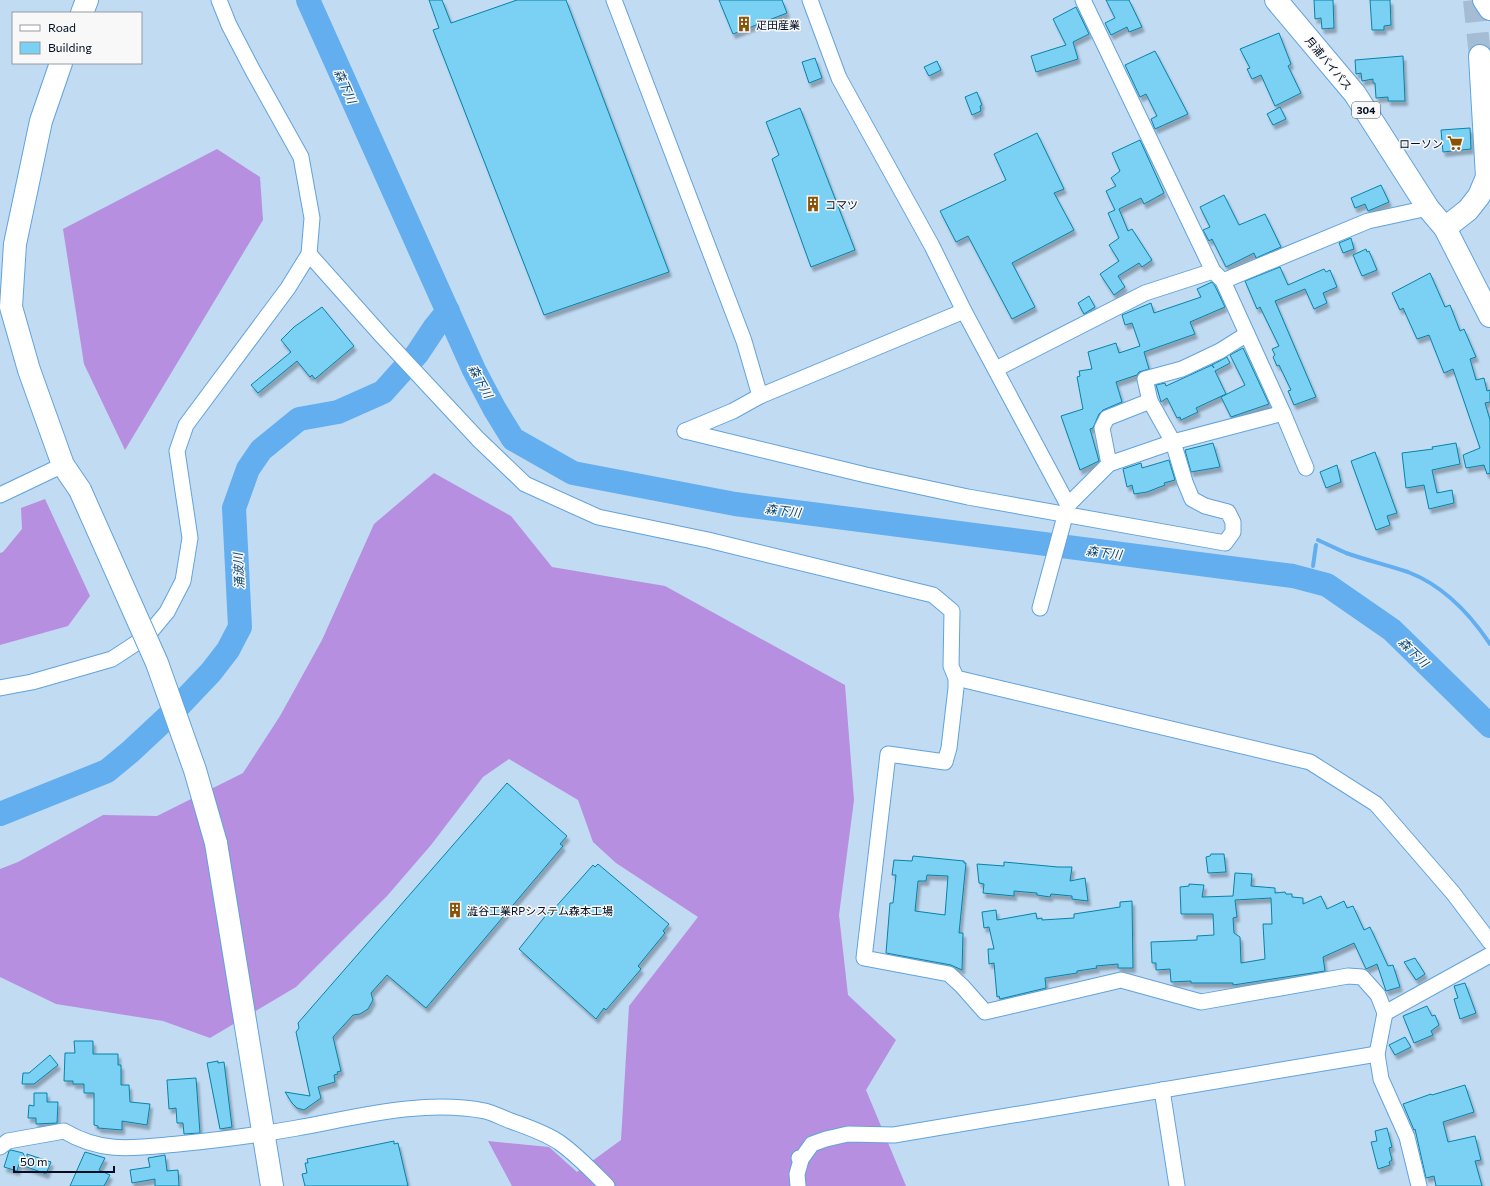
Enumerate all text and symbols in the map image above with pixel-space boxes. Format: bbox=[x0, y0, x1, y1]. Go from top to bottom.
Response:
legend bbox=[12, 12, 142, 64]
building icon: 疋田産業 bbox=[735, 15, 753, 33]
place label: 疋田産業 bbox=[756, 18, 800, 31]
text: Road bbox=[48, 20, 76, 34]
street label: 月浦バイパス bbox=[1303, 34, 1355, 92]
text: Building bbox=[48, 40, 92, 54]
water label: 森下川 bbox=[332, 67, 361, 107]
road number: 304 bbox=[1352, 102, 1380, 118]
supermarket icon: ローソン bbox=[1446, 134, 1464, 152]
place label: ローソン bbox=[1399, 137, 1443, 150]
building icon: コマツ bbox=[804, 195, 822, 213]
place label: コマツ bbox=[825, 198, 858, 211]
water label: 森下川 bbox=[466, 362, 497, 402]
water label: 森下川 bbox=[764, 501, 804, 519]
water label: 森下川 bbox=[1085, 543, 1125, 561]
water label: 涌波川 bbox=[230, 551, 246, 589]
water label: 森下川 bbox=[1396, 634, 1433, 671]
building icon: 澁谷工業RPシステム森本工場 bbox=[446, 901, 464, 919]
place label: 澁谷工業RPシステム森本工場 bbox=[467, 904, 613, 917]
scale bar bbox=[14, 1148, 114, 1174]
text: 50 m bbox=[20, 1154, 48, 1168]

